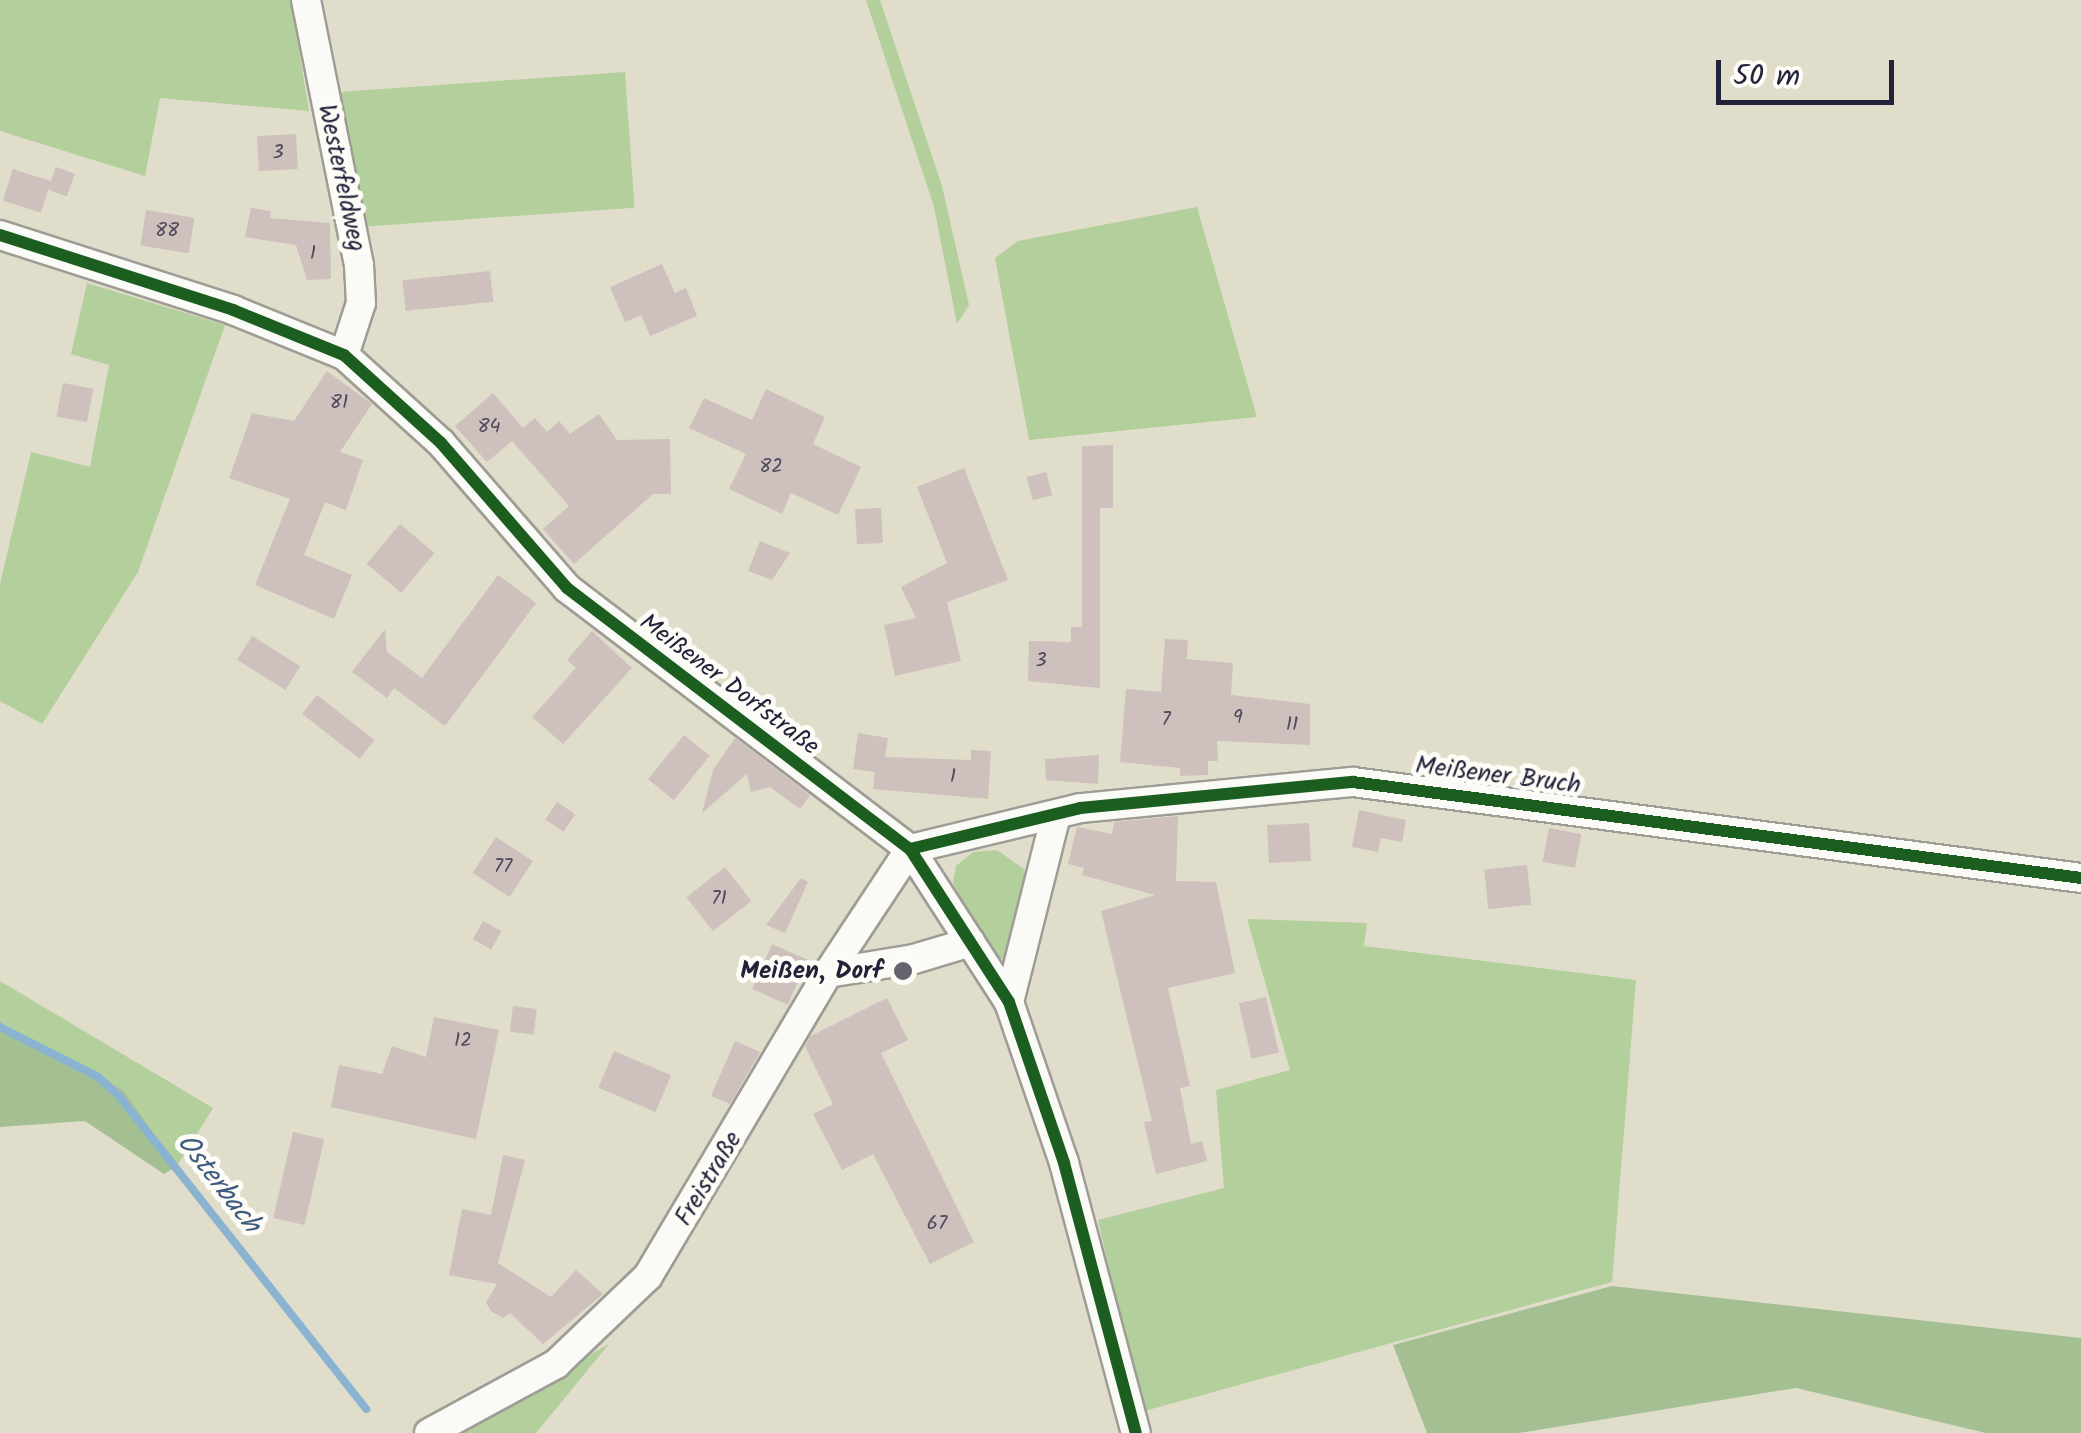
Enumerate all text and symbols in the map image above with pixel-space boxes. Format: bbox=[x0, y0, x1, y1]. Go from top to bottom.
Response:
scale bar bbox=[1721, 40, 1898, 102]
text: 50 m bbox=[1733, 53, 1800, 101]
street label: Westerfeldweg bbox=[311, 102, 371, 254]
house number: 3 bbox=[272, 141, 284, 165]
house number: 88 bbox=[155, 219, 179, 243]
house number: 1 bbox=[310, 242, 316, 266]
house number: 81 bbox=[330, 391, 348, 415]
house number: 84 bbox=[477, 415, 501, 439]
house number: 82 bbox=[759, 455, 783, 479]
street label: Meißener Dorfstraße bbox=[633, 608, 825, 762]
house number: 3 bbox=[1035, 649, 1047, 673]
house number: 9 bbox=[1233, 706, 1243, 730]
house number: 7 bbox=[1161, 708, 1171, 732]
house number: 11 bbox=[1286, 713, 1298, 737]
street label: Meißener Bruch bbox=[1414, 751, 1582, 801]
house number: 1 bbox=[950, 765, 956, 789]
house number: 77 bbox=[494, 855, 512, 879]
house number: 71 bbox=[711, 887, 727, 911]
place label: Meißen, Dorf bbox=[740, 956, 883, 986]
marker: Meißen, Dorf bbox=[892, 960, 914, 982]
house number: 12 bbox=[454, 1029, 472, 1053]
street label: Freistraße bbox=[669, 1126, 749, 1232]
water label: Osterbach bbox=[169, 1128, 267, 1240]
house number: 67 bbox=[927, 1212, 947, 1236]

